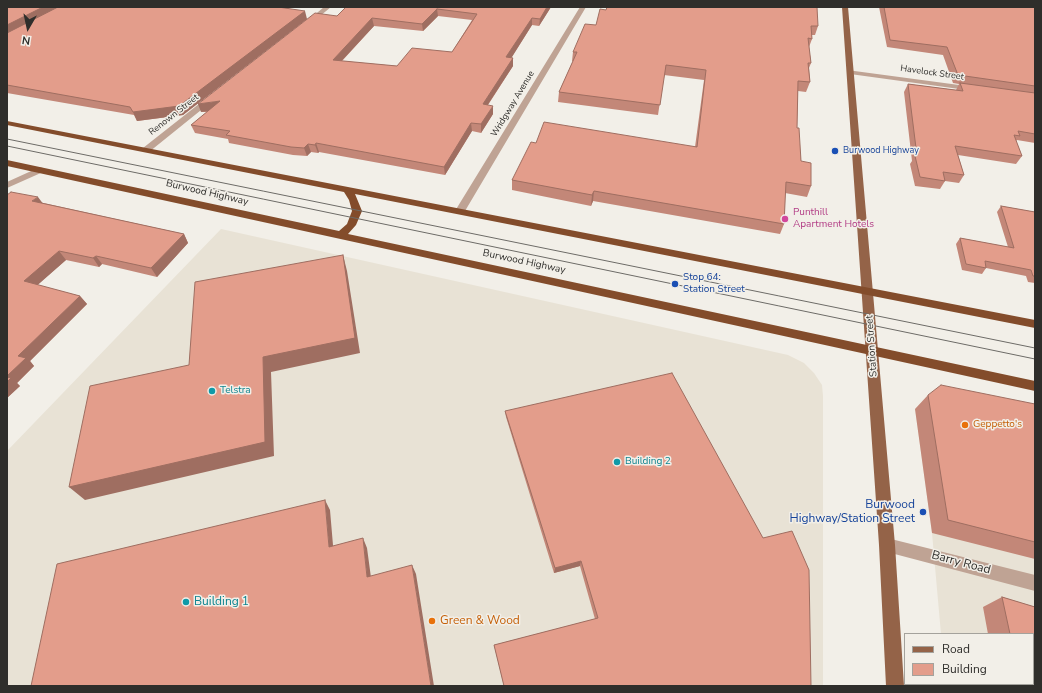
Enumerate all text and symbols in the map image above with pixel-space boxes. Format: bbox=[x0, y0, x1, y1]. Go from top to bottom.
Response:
north arrow bbox=[8, 8, 48, 48]
text: N bbox=[21, 32, 31, 48]
street label: Havelock Street bbox=[900, 63, 964, 83]
street label: Wridgway Avenue bbox=[489, 69, 537, 139]
street label: Renown Street bbox=[147, 92, 201, 138]
marker: Burwood Highway bbox=[830, 146, 840, 156]
place label: Burwood Highway bbox=[843, 146, 919, 156]
street label: Burwood Highway bbox=[165, 178, 249, 208]
place label: Punthill Apartment Hotels bbox=[793, 207, 874, 230]
marker: Punthill Apartment Hotels bbox=[780, 214, 790, 224]
street label: Burwood Highway bbox=[482, 247, 566, 277]
place label: Stop 64: Station Street bbox=[683, 272, 745, 296]
marker: Stop 64: Station Street bbox=[670, 279, 680, 289]
street label: Station Street bbox=[864, 315, 880, 377]
place label: Telstra bbox=[220, 385, 251, 397]
marker: Telstra bbox=[207, 386, 217, 396]
place label: Geppetto's bbox=[973, 419, 1022, 431]
marker: Geppetto's bbox=[960, 420, 970, 430]
place label: Building 2 bbox=[625, 456, 671, 468]
marker: Building 2 bbox=[612, 457, 622, 467]
place label: Burwood Highway/Station Street bbox=[790, 498, 915, 526]
marker: Burwood Highway/Station Street bbox=[918, 507, 928, 517]
street label: Barry Road bbox=[930, 548, 992, 578]
place label: Building 1 bbox=[194, 595, 249, 609]
marker: Building 1 bbox=[181, 597, 191, 607]
place label: Green & Wood bbox=[440, 614, 520, 628]
marker: Green & Wood bbox=[427, 616, 437, 626]
legend bbox=[904, 633, 1034, 685]
text: Road bbox=[942, 641, 970, 657]
text: Building bbox=[942, 661, 987, 677]

